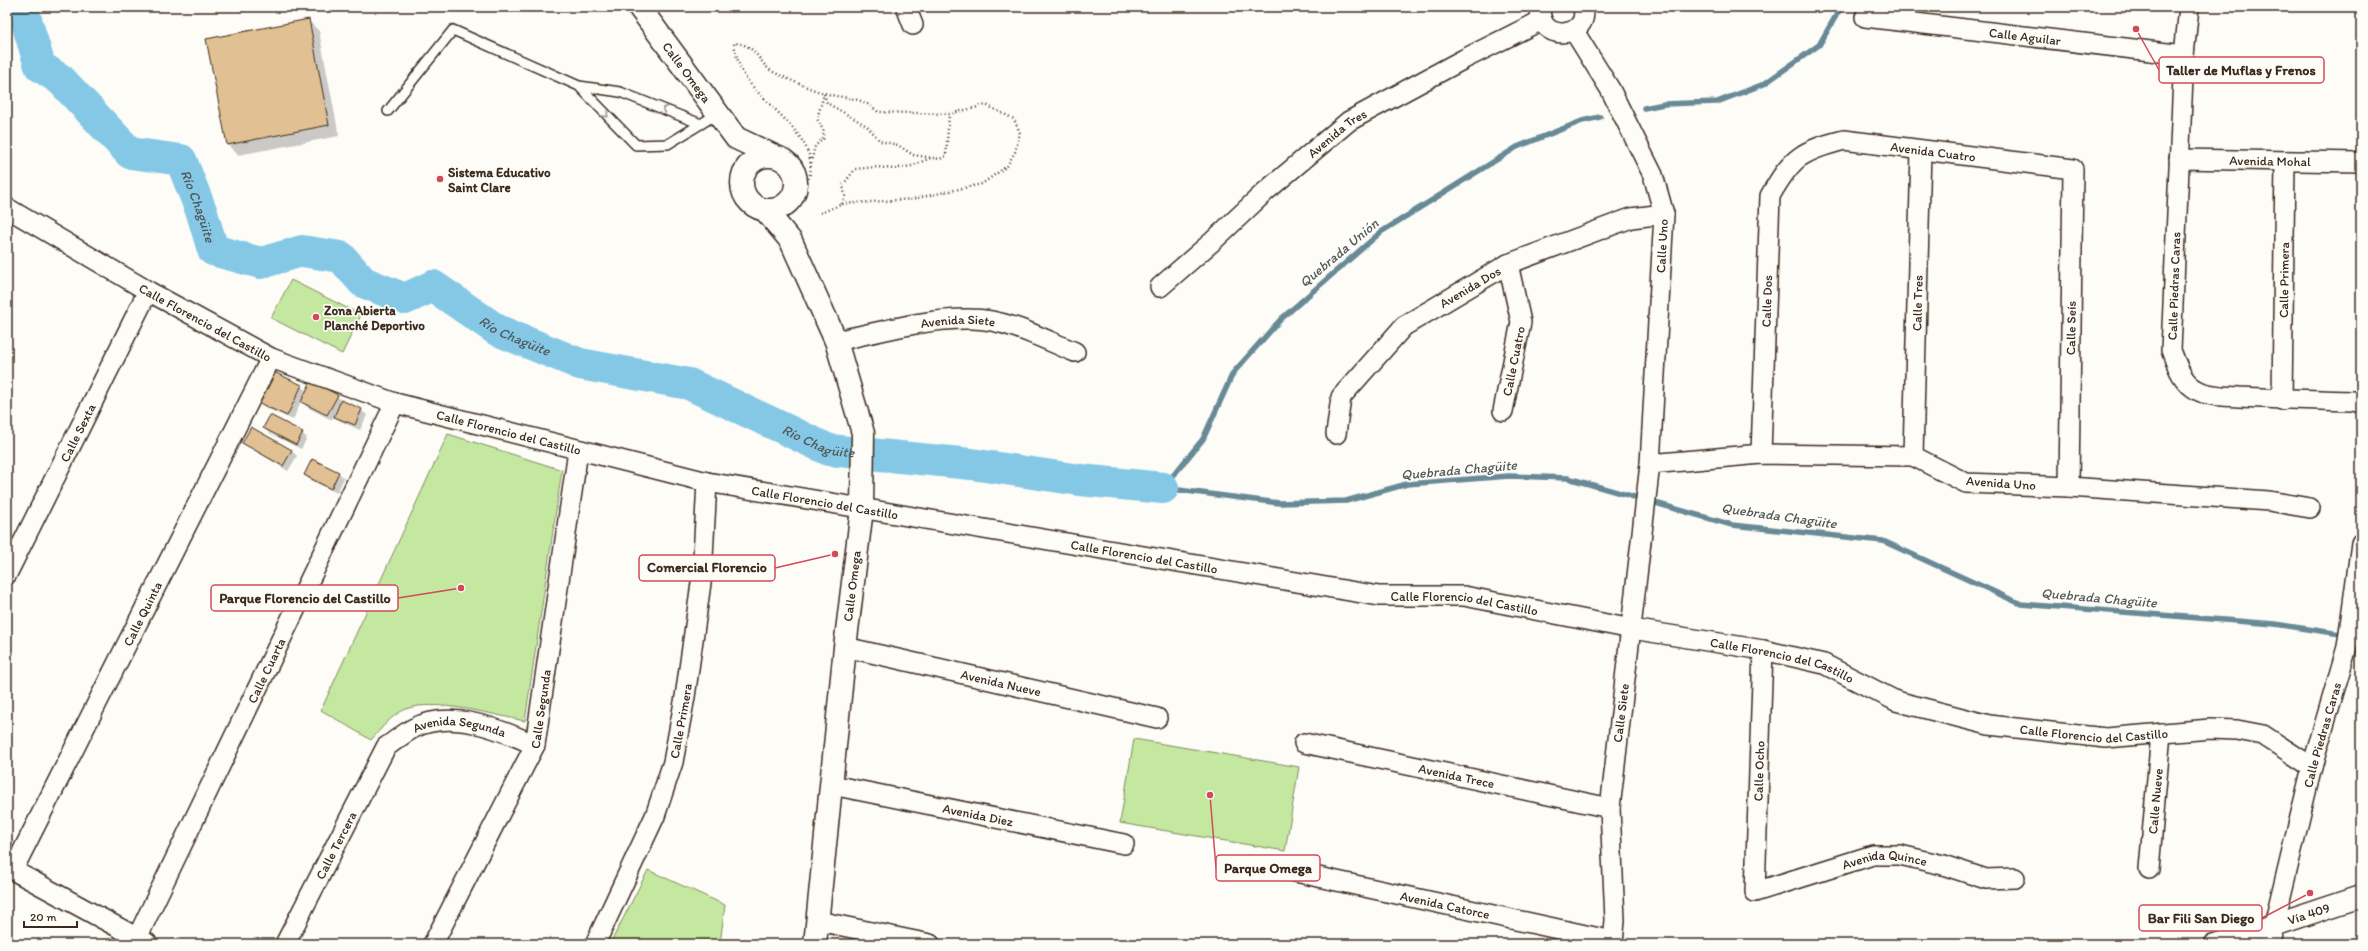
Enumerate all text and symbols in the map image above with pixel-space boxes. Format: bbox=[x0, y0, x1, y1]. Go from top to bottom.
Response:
street label: Calle Aguilar bbox=[1988, 24, 2062, 48]
street label: Calle Omega bbox=[660, 39, 715, 106]
callout: Taller de Muflas y Frenos bbox=[2159, 57, 2324, 83]
text: Taller de Muflas y Frenos bbox=[2165, 62, 2316, 79]
one-way arrow bbox=[662, 105, 669, 113]
street label: Avenida Tres bbox=[1304, 105, 1369, 160]
one-way arrow bbox=[601, 110, 609, 118]
street label: Avenida Cuatro bbox=[1890, 138, 1977, 164]
street label: Avenida Mohal bbox=[2229, 152, 2311, 169]
place label: Sistema Educativo Saint Clare bbox=[448, 165, 551, 195]
water label: Río Chagüite bbox=[177, 167, 219, 246]
marker: Sistema Educativo Saint Clare bbox=[435, 174, 445, 184]
water label: Quebrada Unión bbox=[1296, 215, 1382, 291]
street label: Calle Uno bbox=[1653, 218, 1671, 273]
street label: Calle Piedras Caras bbox=[2165, 231, 2183, 341]
street label: Calle Primera bbox=[2276, 241, 2291, 318]
street label: Avenida Dos bbox=[1437, 263, 1503, 311]
street label: Calle Dos bbox=[1758, 275, 1775, 328]
street label: Calle Tres bbox=[1909, 275, 1925, 331]
street label: Calle Florencio del Castillo bbox=[136, 280, 275, 365]
street label: Calle Seís bbox=[2063, 301, 2079, 355]
place label: Zona Abierta Planché Deportivo bbox=[324, 303, 425, 334]
street label: Avenida Siete bbox=[919, 311, 997, 330]
marker: Zona Abierta Planché Deportivo bbox=[311, 312, 321, 322]
water label: Río Chagüite bbox=[476, 312, 554, 360]
street label: Calle Cuatro bbox=[1499, 325, 1528, 397]
street label: Calle Sexta bbox=[57, 401, 98, 464]
street label: Calle Florencio del Castillo bbox=[435, 406, 583, 457]
water label: Río Chagüite bbox=[779, 421, 856, 461]
water label: Quebrada Chagüite bbox=[1400, 456, 1519, 484]
street label: Avenida Uno bbox=[1966, 473, 2037, 493]
street label: Calle Florencio del Castillo bbox=[750, 482, 900, 522]
water label: Quebrada Chagüite bbox=[1720, 499, 1839, 533]
street label: Calle Florencio del Castillo bbox=[1070, 536, 1219, 576]
street label: Calle Omega bbox=[840, 549, 864, 622]
callout: Comercial Florencio bbox=[639, 555, 775, 581]
text: Comercial Florencio bbox=[647, 559, 767, 576]
street label: Calle Quinta bbox=[120, 578, 165, 648]
water label: Quebrada Chagüite bbox=[2040, 584, 2159, 612]
callout: Parque Florencio del Castillo bbox=[211, 585, 398, 611]
street label: Calle Florencio del Castillo bbox=[1391, 589, 1540, 618]
text: Parque Florencio del Castillo bbox=[219, 590, 391, 607]
street label: Calle Florencio del Castillo bbox=[1709, 634, 1857, 686]
street label: Calle Cuarta bbox=[244, 635, 288, 705]
street label: Avenida Nueve bbox=[959, 666, 1043, 699]
street label: Calle Segunda bbox=[527, 668, 554, 750]
street label: Calle Piedras Caras bbox=[2300, 680, 2344, 789]
street label: Calle Primera bbox=[666, 682, 694, 760]
street label: Calle Siete bbox=[1610, 683, 1632, 743]
street label: Avenida Segunda bbox=[410, 713, 509, 740]
street label: Calle Florencio del Castillo bbox=[2019, 721, 2169, 746]
street label: Calle Ocho bbox=[1750, 740, 1768, 802]
street label: Avenida Trece bbox=[1417, 760, 1496, 791]
street label: Calle Nueve bbox=[2145, 768, 2165, 835]
street label: Avenida Diez bbox=[941, 800, 1015, 829]
street label: Calle Tercera bbox=[312, 808, 359, 882]
street label: Avenida Quince bbox=[1840, 847, 1929, 872]
callout: Parque Omega bbox=[1216, 855, 1320, 881]
text: Parque Omega bbox=[1224, 860, 1312, 877]
street label: Avenida Catorce bbox=[1399, 887, 1491, 922]
street label: Vía 409 bbox=[2286, 899, 2332, 927]
scale bar bbox=[24, 903, 77, 929]
callout: Bar Fili San Diego bbox=[2139, 905, 2262, 931]
text: 20 m bbox=[30, 910, 57, 924]
text: Bar Fili San Diego bbox=[2148, 910, 2254, 927]

